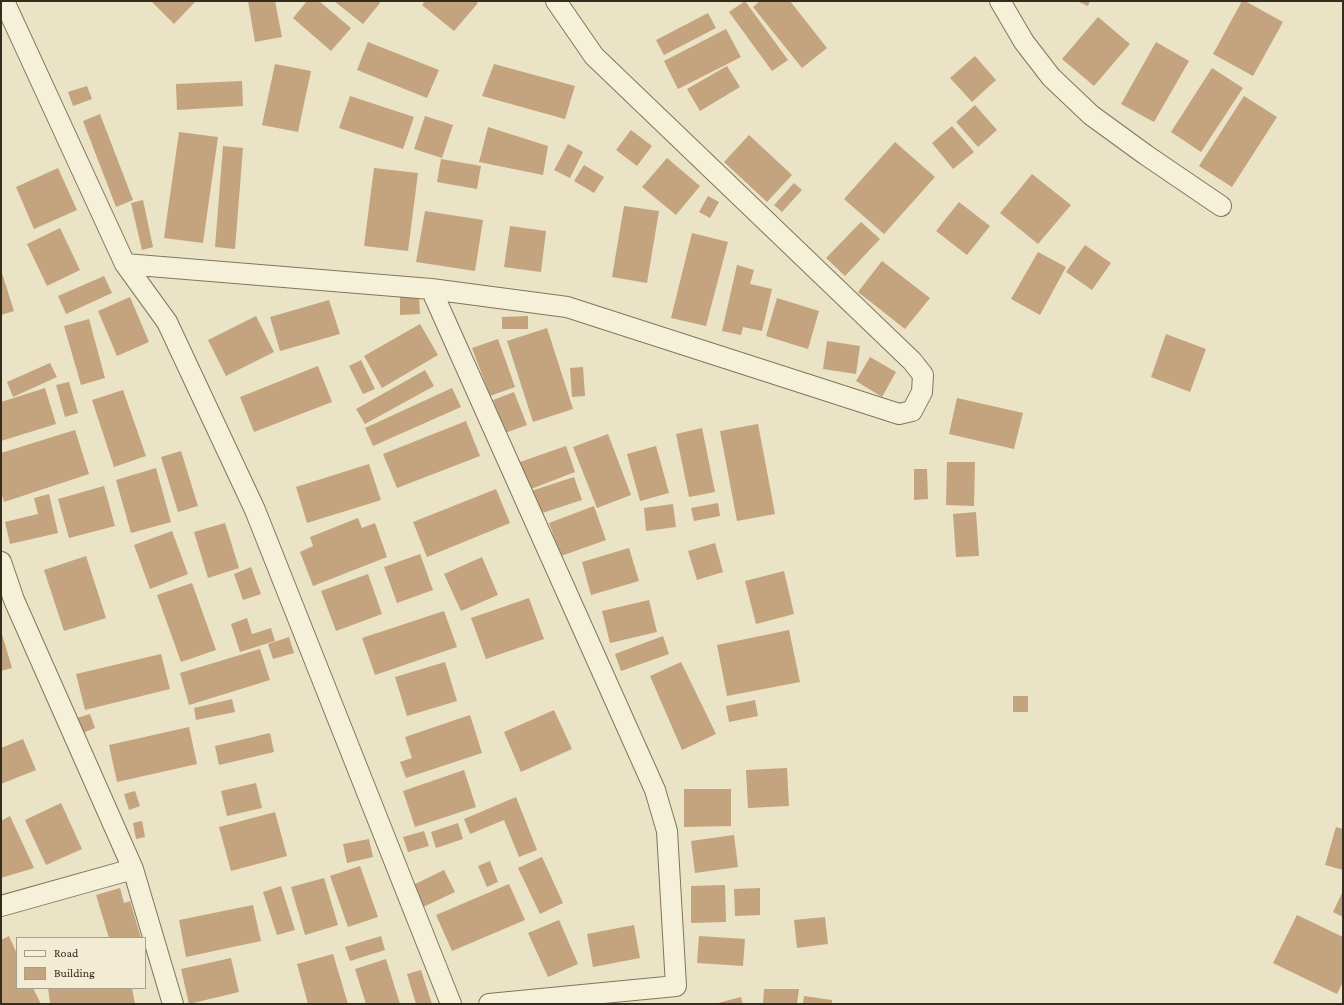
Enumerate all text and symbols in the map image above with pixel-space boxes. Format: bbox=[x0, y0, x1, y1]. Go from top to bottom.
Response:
legend bbox=[16, 937, 146, 989]
text: Road bbox=[54, 946, 78, 960]
text: Building bbox=[54, 966, 95, 980]

